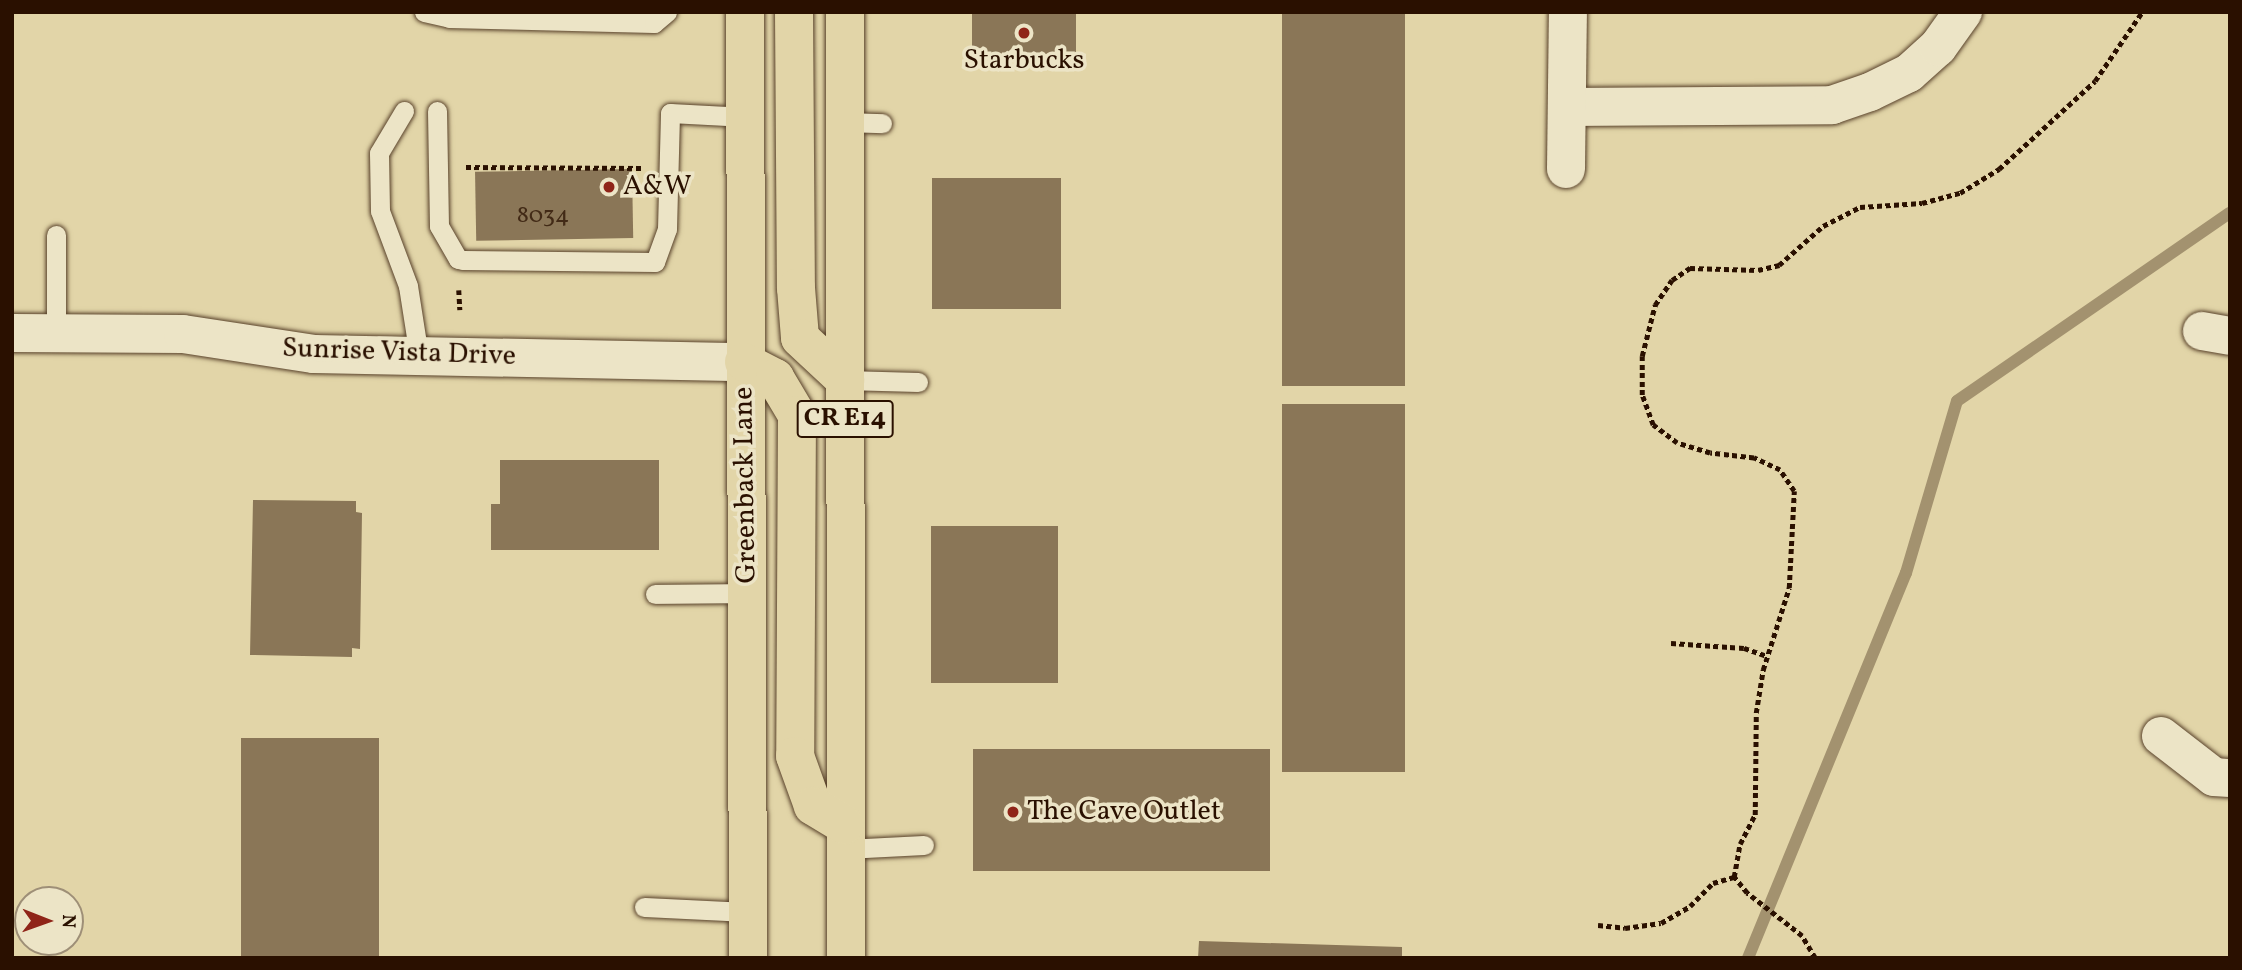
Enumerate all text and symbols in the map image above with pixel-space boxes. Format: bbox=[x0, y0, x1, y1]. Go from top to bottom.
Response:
marker: Starbucks bbox=[1016, 25, 1032, 41]
place label: Starbucks bbox=[963, 44, 1085, 78]
place label: A&W bbox=[623, 170, 692, 204]
marker: A&W bbox=[601, 179, 617, 195]
house number: 8034 bbox=[517, 203, 569, 231]
street label: Sunrise Vista Drive bbox=[281, 332, 517, 374]
street label: Greenback Lane bbox=[727, 386, 765, 584]
road number: CR E14 bbox=[796, 396, 894, 442]
place label: The Cave Outlet bbox=[1027, 795, 1221, 829]
marker: The Cave Outlet bbox=[1005, 804, 1021, 820]
north arrow bbox=[14, 886, 84, 956]
text: N bbox=[55, 914, 81, 928]

